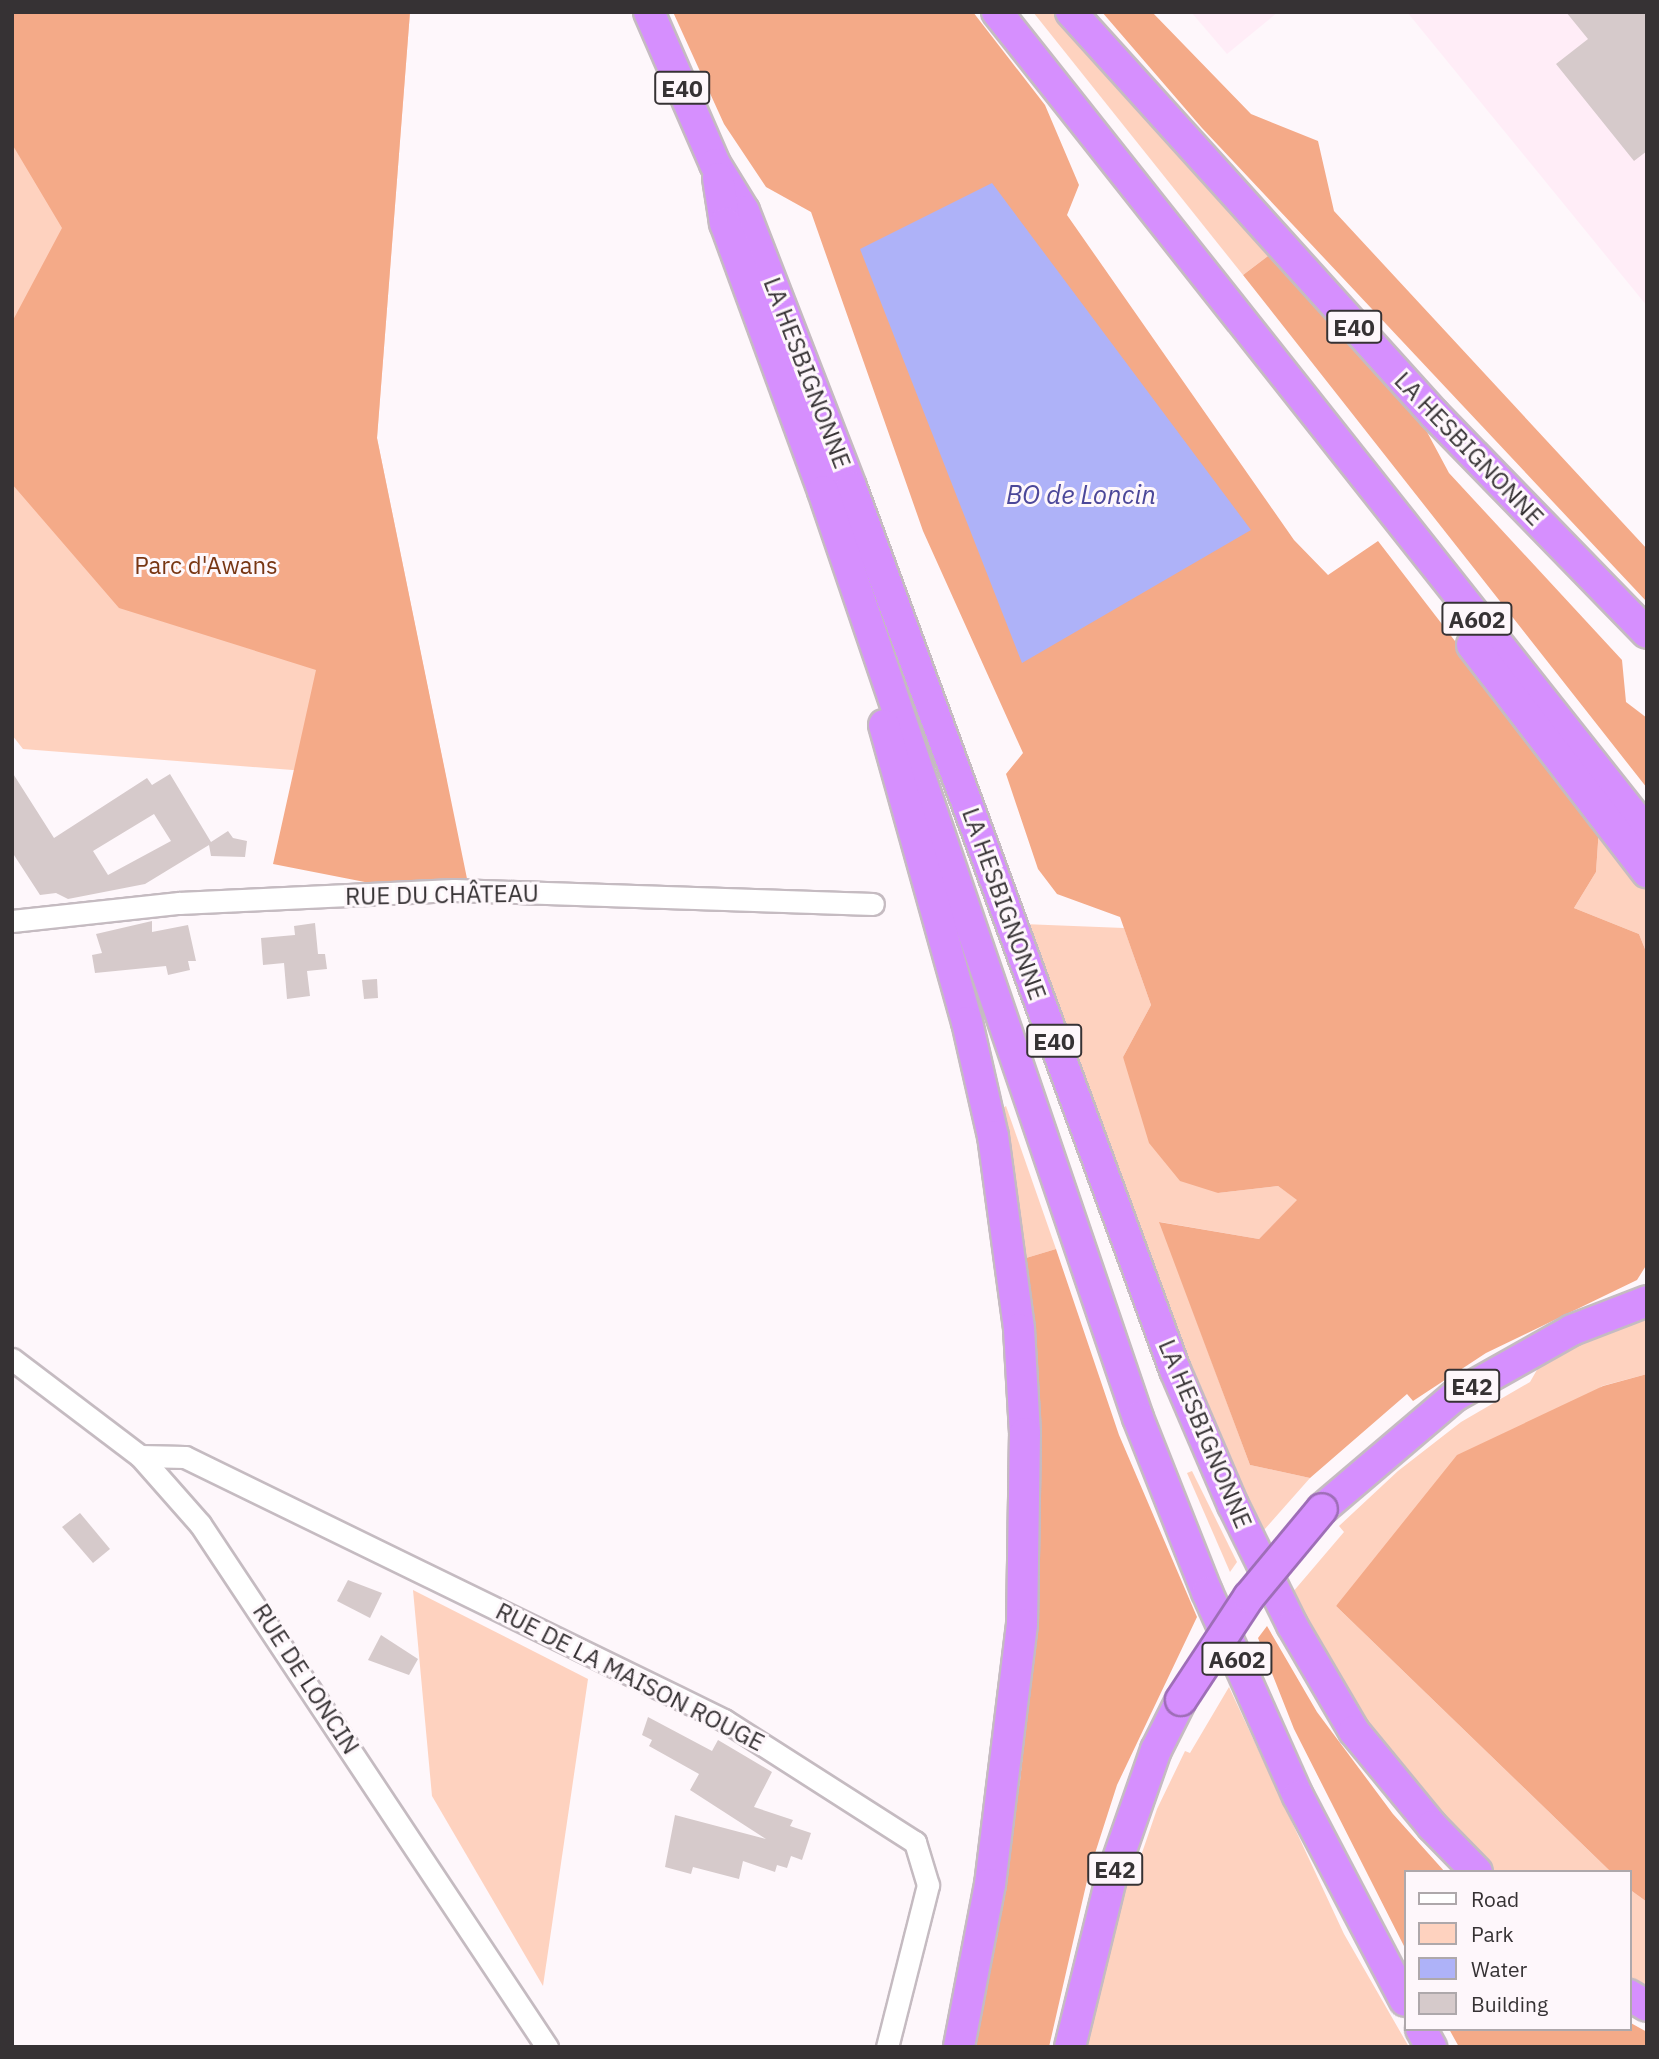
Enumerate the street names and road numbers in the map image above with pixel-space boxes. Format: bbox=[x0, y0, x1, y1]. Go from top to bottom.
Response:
road number: E40 bbox=[654, 68, 710, 108]
street label: LA HESBIGNONNE bbox=[757, 273, 857, 473]
road number: E40 bbox=[1326, 308, 1382, 346]
street label: LA HESBIGNONNE bbox=[1388, 366, 1550, 532]
road number: A602 bbox=[1440, 600, 1514, 638]
street label: LA HESBIGNONNE bbox=[956, 804, 1052, 1004]
street label: RUE DU CHÂTEAU bbox=[345, 879, 539, 911]
road number: E40 bbox=[1026, 1022, 1082, 1060]
street label: LA HESBIGNONNE bbox=[1152, 1335, 1258, 1533]
road number: E42 bbox=[1444, 1366, 1500, 1406]
street label: RUE DE LA MAISON ROUGE bbox=[491, 1597, 769, 1757]
street label: RUE DE LONCIN bbox=[247, 1598, 365, 1760]
road number: A602 bbox=[1200, 1640, 1274, 1678]
road number: E42 bbox=[1087, 1850, 1143, 1888]

